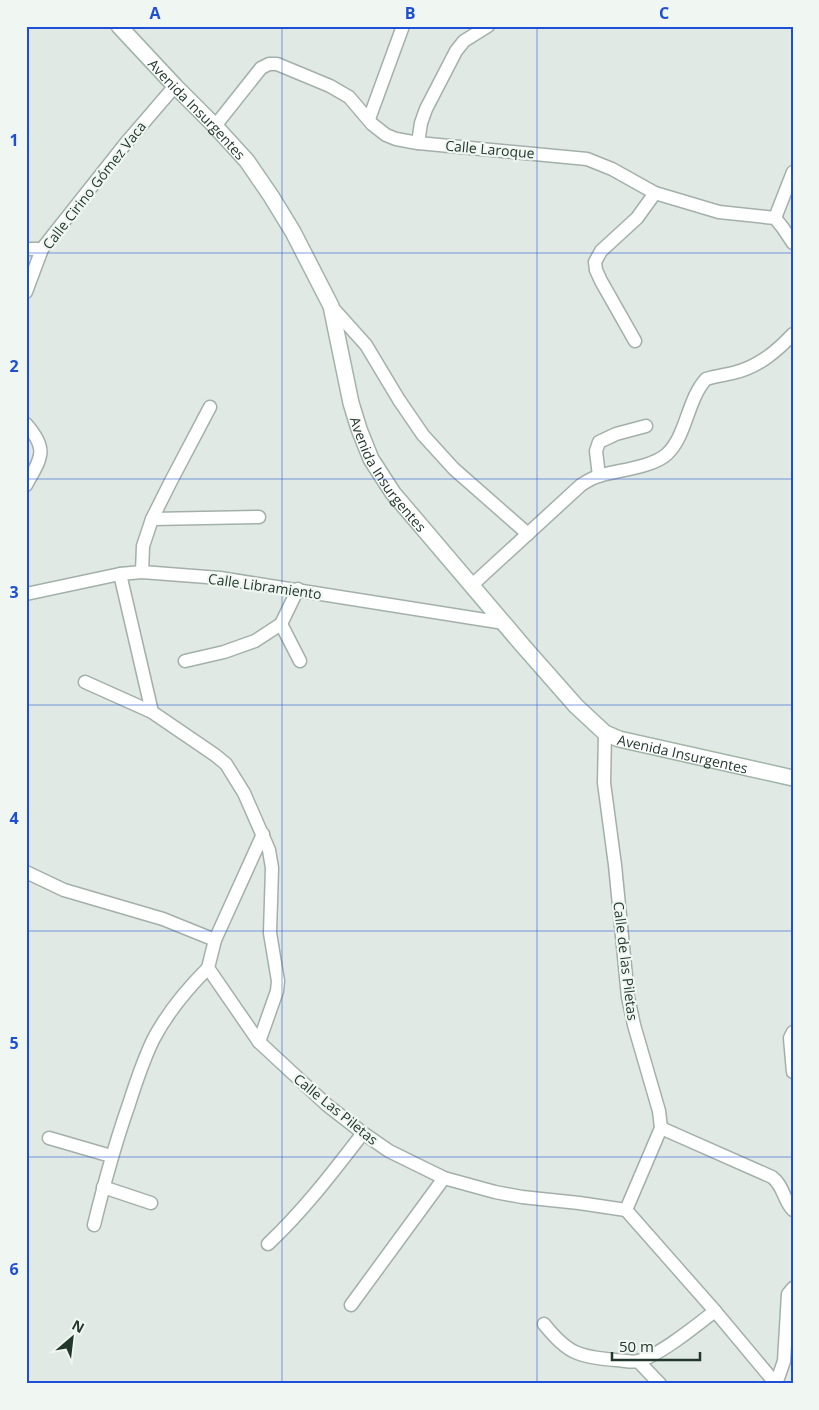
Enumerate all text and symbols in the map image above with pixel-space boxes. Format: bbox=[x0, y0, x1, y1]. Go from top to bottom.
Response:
text: A bbox=[149, 2, 161, 24]
text: B bbox=[405, 2, 415, 24]
text: C bbox=[659, 2, 669, 24]
street label: Avenida Insurgentes bbox=[144, 54, 250, 164]
street label: Calle Cirino Gómez Vaca bbox=[38, 117, 150, 253]
text: 1 bbox=[9, 129, 19, 151]
street label: Calle Laroque bbox=[445, 136, 535, 162]
text: 2 bbox=[9, 355, 19, 377]
street label: Avenida Insurgentes bbox=[346, 414, 431, 536]
street label: Calle Libramiento bbox=[207, 569, 323, 603]
text: 3 bbox=[9, 581, 19, 603]
street label: Avenida Insurgentes bbox=[616, 729, 750, 777]
text: 4 bbox=[9, 807, 19, 829]
street label: Calle de las Piletas bbox=[609, 900, 643, 1022]
text: 5 bbox=[9, 1032, 19, 1054]
street label: Calle Las Piletas bbox=[290, 1069, 382, 1149]
text: 6 bbox=[9, 1258, 19, 1280]
north arrow bbox=[48, 1312, 98, 1362]
text: N bbox=[69, 1315, 88, 1337]
scale bar bbox=[612, 1330, 699, 1362]
text: 50 m bbox=[619, 1336, 654, 1356]

